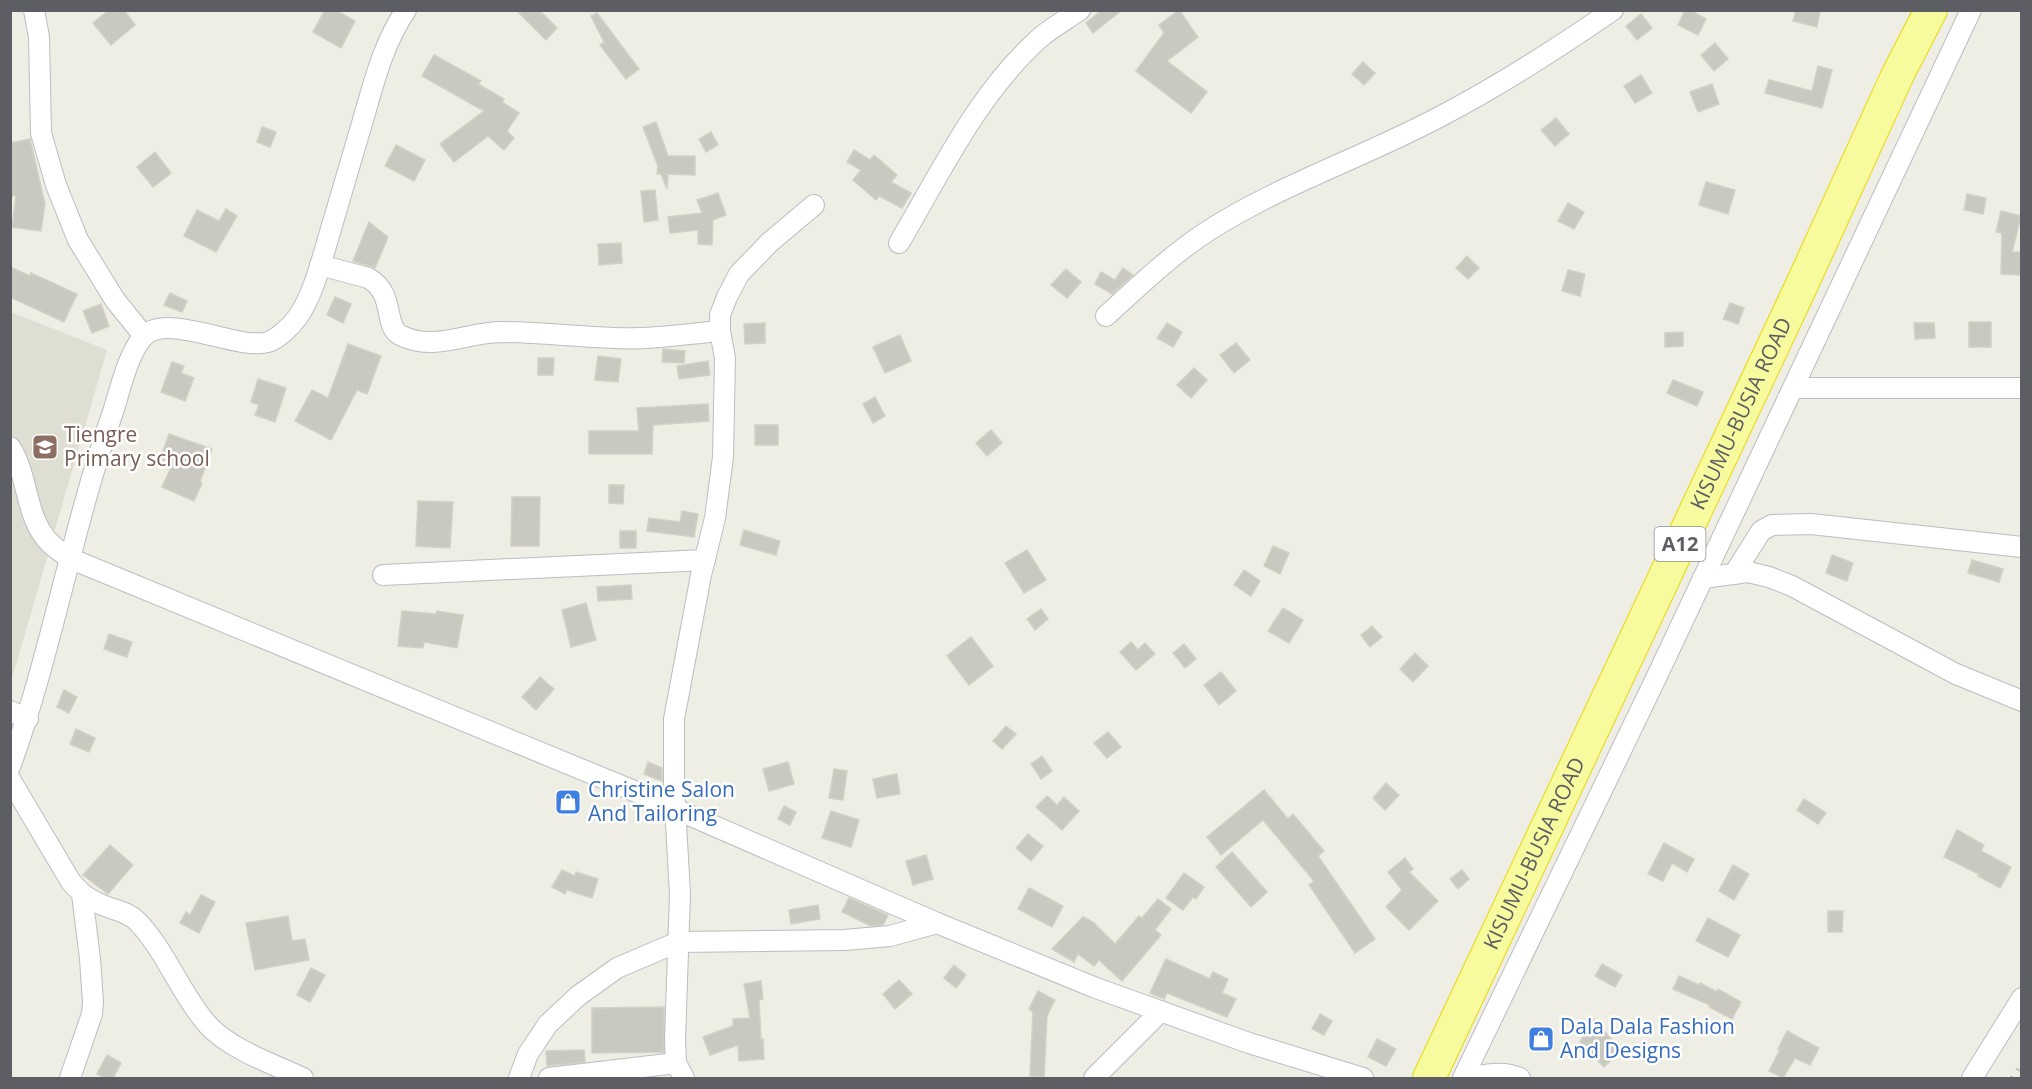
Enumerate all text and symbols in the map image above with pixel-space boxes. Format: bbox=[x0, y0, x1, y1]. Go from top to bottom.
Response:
street label: KISUMU-BUSIA ROAD bbox=[1683, 313, 1798, 514]
place label: Tiengre Primary school bbox=[64, 420, 210, 472]
school or university icon: Tiengre Primary school bbox=[30, 432, 60, 462]
road number: A12 bbox=[1654, 527, 1706, 561]
street label: KISUMU-BUSIA ROAD bbox=[1476, 752, 1591, 954]
place label: Christine Salon And Tailoring bbox=[588, 775, 735, 827]
shop icon: Christine Salon And Tailoring bbox=[553, 787, 583, 817]
place label: Dala Dala Fashion And Designs bbox=[1560, 1012, 1735, 1064]
shop icon: Dala Dala Fashion And Designs bbox=[1526, 1024, 1556, 1054]

